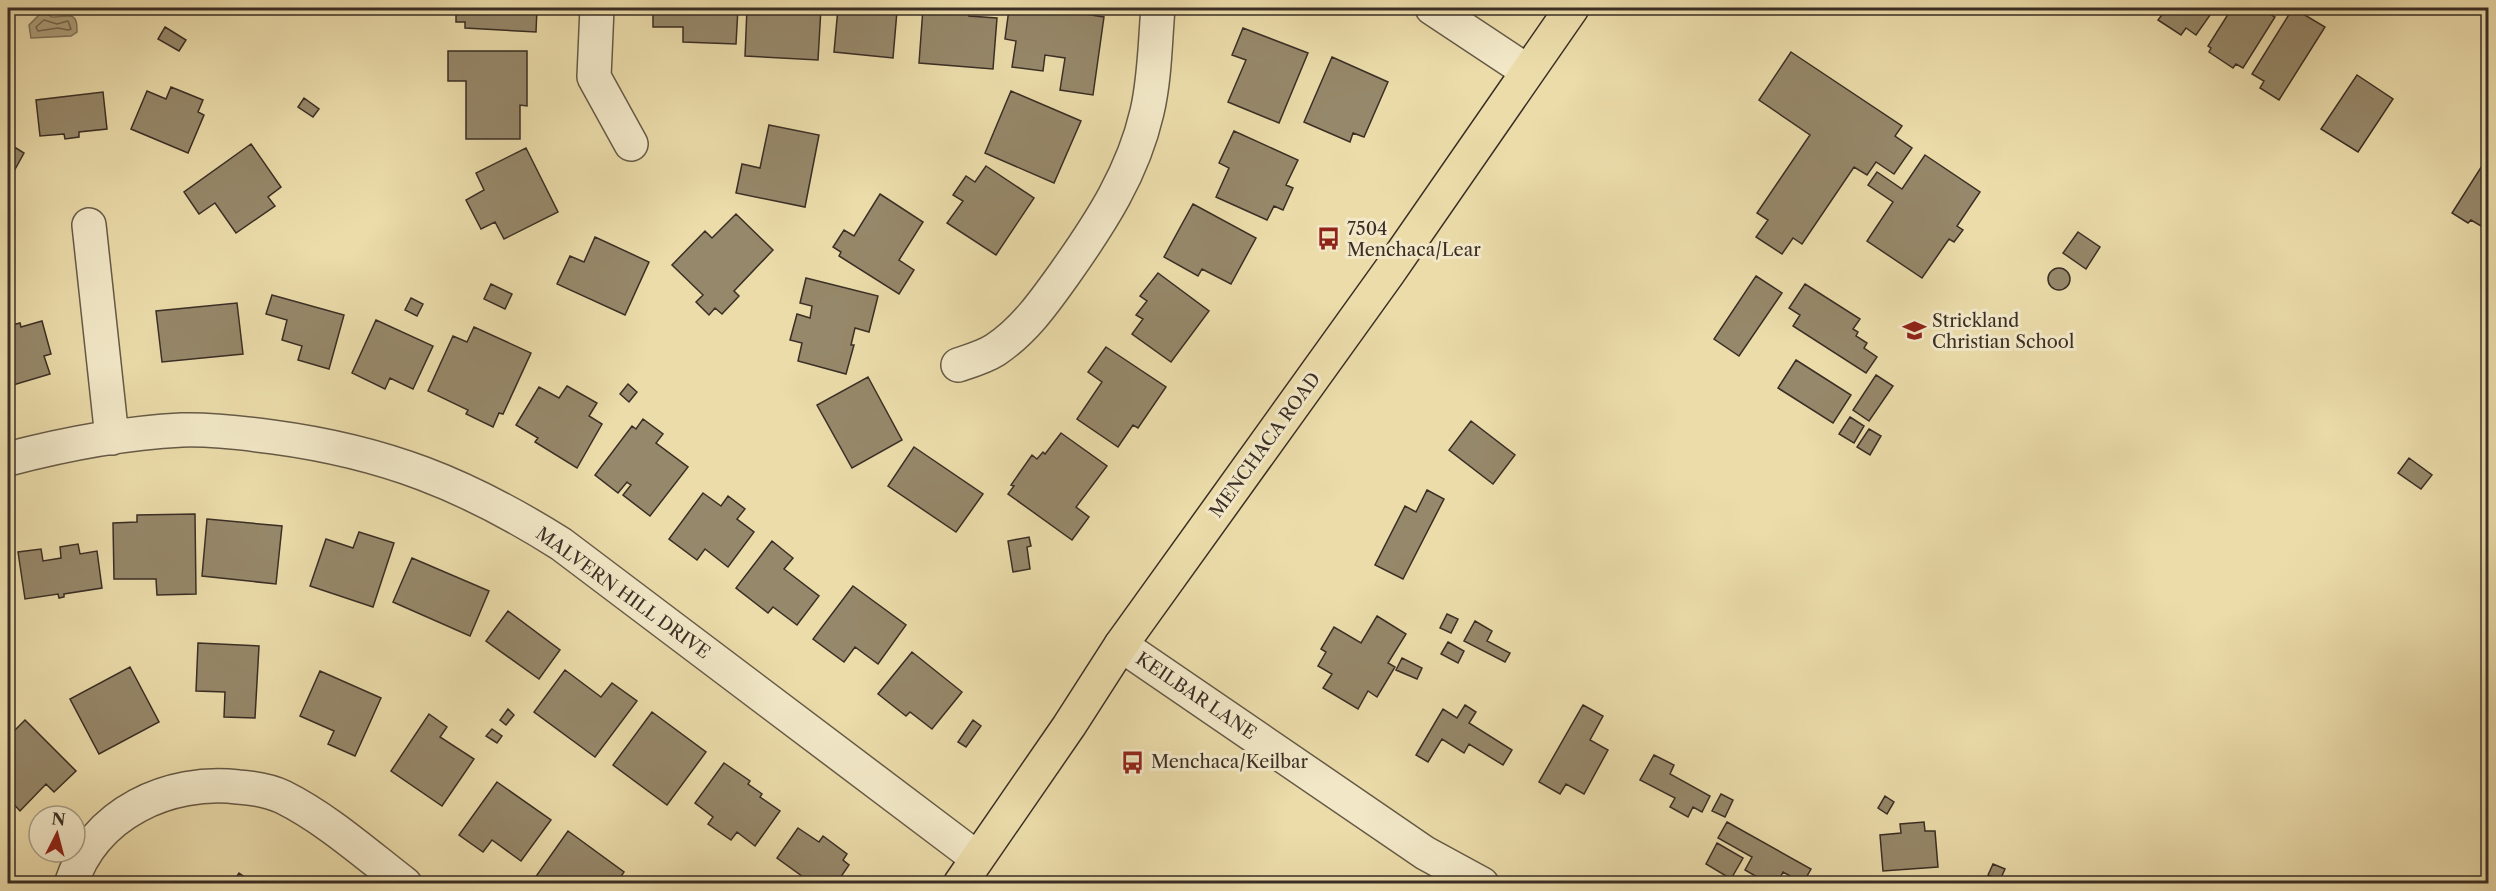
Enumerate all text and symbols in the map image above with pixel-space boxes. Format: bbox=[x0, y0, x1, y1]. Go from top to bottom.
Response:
place label: 7504 Menchaca/Lear bbox=[1347, 218, 1481, 261]
bus stop icon: 7504 Menchaca/Lear bbox=[1316, 226, 1342, 252]
place label: Strickland Christian School bbox=[1932, 310, 2074, 353]
school or university icon: Strickland Christian School bbox=[1901, 318, 1927, 344]
street label: MENCHACA ROAD bbox=[1205, 368, 1325, 522]
street label: MALVERN HILL DRIVE bbox=[532, 522, 714, 664]
street label: KEILBAR LANE bbox=[1132, 648, 1260, 744]
bus stop icon: Menchaca/Keilbar bbox=[1120, 749, 1146, 775]
place label: Menchaca/Keilbar bbox=[1151, 751, 1309, 773]
north arrow bbox=[27, 804, 87, 864]
text: N bbox=[51, 808, 67, 830]

